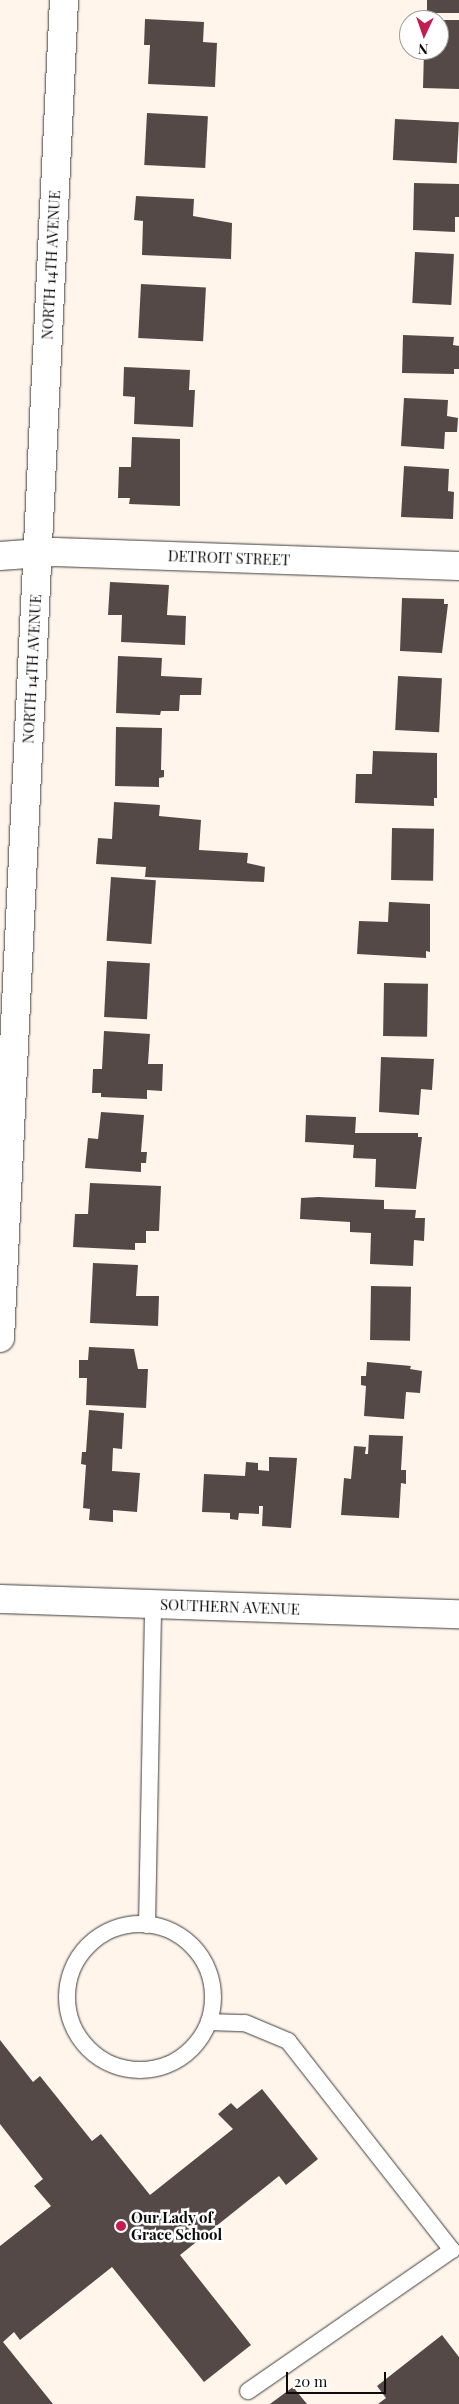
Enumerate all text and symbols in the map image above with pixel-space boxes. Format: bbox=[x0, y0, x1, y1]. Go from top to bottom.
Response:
north arrow bbox=[399, 10, 449, 60]
text: N bbox=[418, 40, 429, 59]
street label: NORTH 14TH AVENUE bbox=[38, 190, 64, 340]
street label: DETROIT STREET bbox=[167, 547, 291, 569]
street label: NORTH 14TH AVENUE bbox=[19, 594, 45, 744]
street label: SOUTHERN AVENUE bbox=[160, 1596, 300, 1618]
place label: Our Lady of Grace School bbox=[131, 2208, 222, 2243]
marker: Our Lady of Grace School bbox=[115, 2220, 127, 2232]
scale bar bbox=[289, 2362, 389, 2394]
text: 20 m bbox=[294, 2371, 327, 2391]

